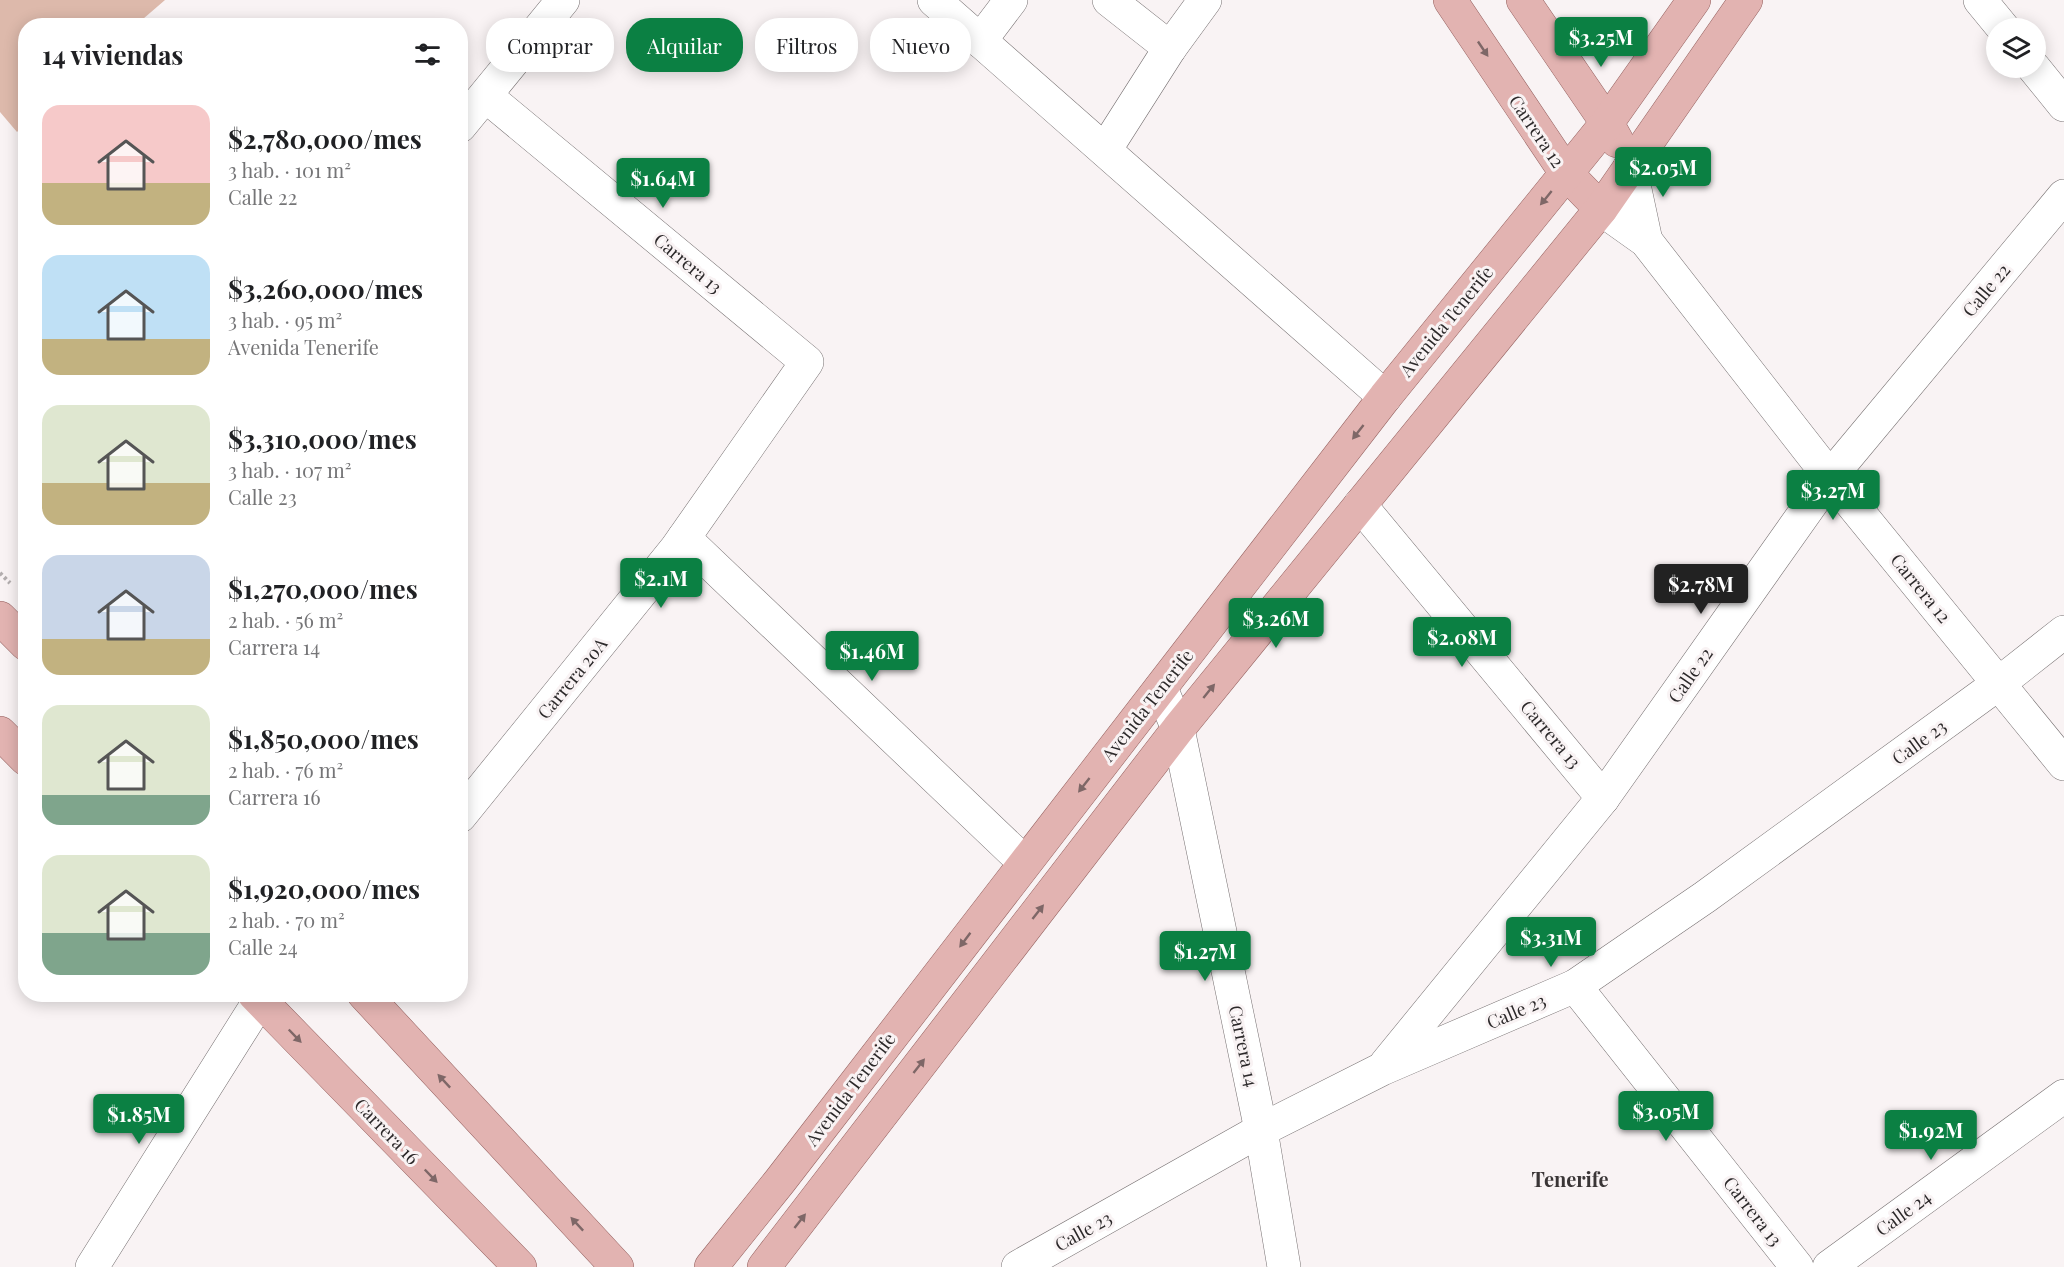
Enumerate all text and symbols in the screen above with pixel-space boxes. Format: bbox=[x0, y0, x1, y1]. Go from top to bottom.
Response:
pin: $3.25M bbox=[1552, 17, 1650, 68]
chip: Comprar bbox=[486, 18, 614, 72]
chip: Alquilar bbox=[626, 18, 743, 72]
chip: Filtros bbox=[755, 18, 858, 72]
chip: Nuevo bbox=[870, 18, 971, 72]
map controls bbox=[1986, 18, 2046, 78]
button: layers bbox=[1986, 18, 2046, 78]
text: $3.25M bbox=[1569, 23, 1633, 50]
text: 14 viviendas bbox=[42, 37, 183, 72]
icon: filters bbox=[411, 38, 444, 71]
one-way arrow bbox=[1477, 40, 1488, 57]
street label: Carrera 12 bbox=[1504, 90, 1570, 172]
text: $2,780,000/mes bbox=[228, 121, 422, 156]
icon: home bbox=[90, 129, 162, 201]
pin: $2.05M bbox=[1614, 147, 1712, 198]
text: $2.05M bbox=[1629, 153, 1697, 180]
text: 3 hab. · 101 m² bbox=[228, 156, 351, 183]
pin: $1.64M bbox=[614, 158, 712, 209]
text: $1.64M bbox=[631, 164, 695, 191]
text: Calle 22 bbox=[228, 183, 297, 210]
one-way arrow bbox=[1539, 190, 1552, 206]
street label: Carrera 13 bbox=[649, 228, 727, 298]
street label: Calle 22 bbox=[1957, 258, 2015, 322]
street label: Avenida Tenerife bbox=[1393, 261, 1498, 382]
text: $3,260,000/mes bbox=[228, 271, 423, 306]
icon: home bbox=[90, 279, 162, 351]
text: 3 hab. · 95 m² bbox=[228, 306, 342, 333]
text: Avenida Tenerife bbox=[228, 333, 379, 360]
text: $3,310,000/mes bbox=[228, 421, 417, 456]
one-way arrow bbox=[1352, 424, 1364, 439]
icon: home bbox=[90, 429, 162, 501]
text: 3 hab. · 107 m² bbox=[228, 456, 351, 483]
pin: $3.27M bbox=[1784, 470, 1882, 521]
text: $3.27M bbox=[1801, 476, 1865, 503]
text: Calle 23 bbox=[228, 483, 297, 510]
street label: Carrera 12 bbox=[1886, 548, 1956, 628]
pin: $2.1M bbox=[619, 558, 703, 609]
text: $2.1M bbox=[634, 564, 688, 591]
pin: $2.78M bbox=[1652, 564, 1750, 615]
text: $2.78M bbox=[1668, 570, 1734, 597]
text: $1,270,000/mes bbox=[228, 571, 418, 606]
icon: home bbox=[90, 579, 162, 651]
pin: $3.26M bbox=[1227, 598, 1325, 649]
text: $3.26M bbox=[1243, 604, 1309, 631]
text: 2 hab. · 56 m² bbox=[228, 606, 343, 633]
pin: $2.08M bbox=[1413, 617, 1511, 668]
text: $2.08M bbox=[1427, 623, 1497, 650]
pin: $1.46M bbox=[823, 631, 921, 682]
street label: Carrera 20A bbox=[532, 632, 613, 724]
text: Carrera 14 bbox=[228, 633, 320, 660]
text: $1.46M bbox=[840, 637, 904, 664]
street label: Calle 22 bbox=[1662, 643, 1718, 707]
street label: Avenida Tenerife bbox=[1095, 644, 1198, 767]
one-way arrow bbox=[1202, 684, 1214, 699]
street label: Carrera 13 bbox=[1516, 695, 1586, 773]
street label: Calle 23 bbox=[1887, 714, 1951, 770]
text: $1,850,000/mes bbox=[228, 721, 419, 756]
icon: home bbox=[90, 729, 162, 801]
text: 2 hab. · 76 m² bbox=[228, 756, 343, 783]
one-way arrow bbox=[1079, 778, 1091, 793]
text: Carrera 16 bbox=[228, 783, 321, 810]
text: $1,920,000/mes bbox=[228, 871, 420, 906]
icon: home bbox=[90, 879, 162, 951]
one-way arrow bbox=[1031, 904, 1043, 919]
text: 2 hab. · 70 m² bbox=[228, 906, 345, 933]
pin: $3.31M bbox=[1502, 917, 1600, 968]
text: $3.31M bbox=[1520, 923, 1582, 950]
one-way arrow bbox=[959, 931, 971, 947]
pin: $1.27M bbox=[1156, 931, 1254, 982]
text: Calle 24 bbox=[228, 933, 298, 960]
text: $1.27M bbox=[1174, 937, 1236, 964]
street label: Calle 23 bbox=[1483, 988, 1549, 1034]
street label: Carrera 14 bbox=[1224, 1003, 1264, 1089]
street label: Avenida Tenerife bbox=[799, 1028, 900, 1151]
one-way arrow bbox=[288, 1029, 302, 1044]
one-way arrow bbox=[912, 1059, 924, 1074]
one-way arrow bbox=[437, 1074, 451, 1089]
pin: $3.05M bbox=[1617, 1091, 1715, 1142]
street label: Carrera 16 bbox=[349, 1093, 425, 1169]
pin: $1.85M bbox=[90, 1094, 188, 1145]
text: $3.05M bbox=[1632, 1097, 1700, 1124]
text: $1.85M bbox=[107, 1100, 171, 1127]
pin: $1.92M bbox=[1882, 1110, 1980, 1161]
text: $1.92M bbox=[1899, 1116, 1963, 1143]
district label: Tenerife bbox=[1531, 1165, 1609, 1192]
one-way arrow bbox=[424, 1169, 438, 1183]
street label: Carrera 13 bbox=[1718, 1171, 1788, 1251]
street label: Calle 24 bbox=[1871, 1185, 1935, 1241]
street label: Calle 23 bbox=[1050, 1206, 1116, 1256]
one-way arrow bbox=[793, 1213, 805, 1228]
one-way arrow bbox=[571, 1217, 584, 1232]

